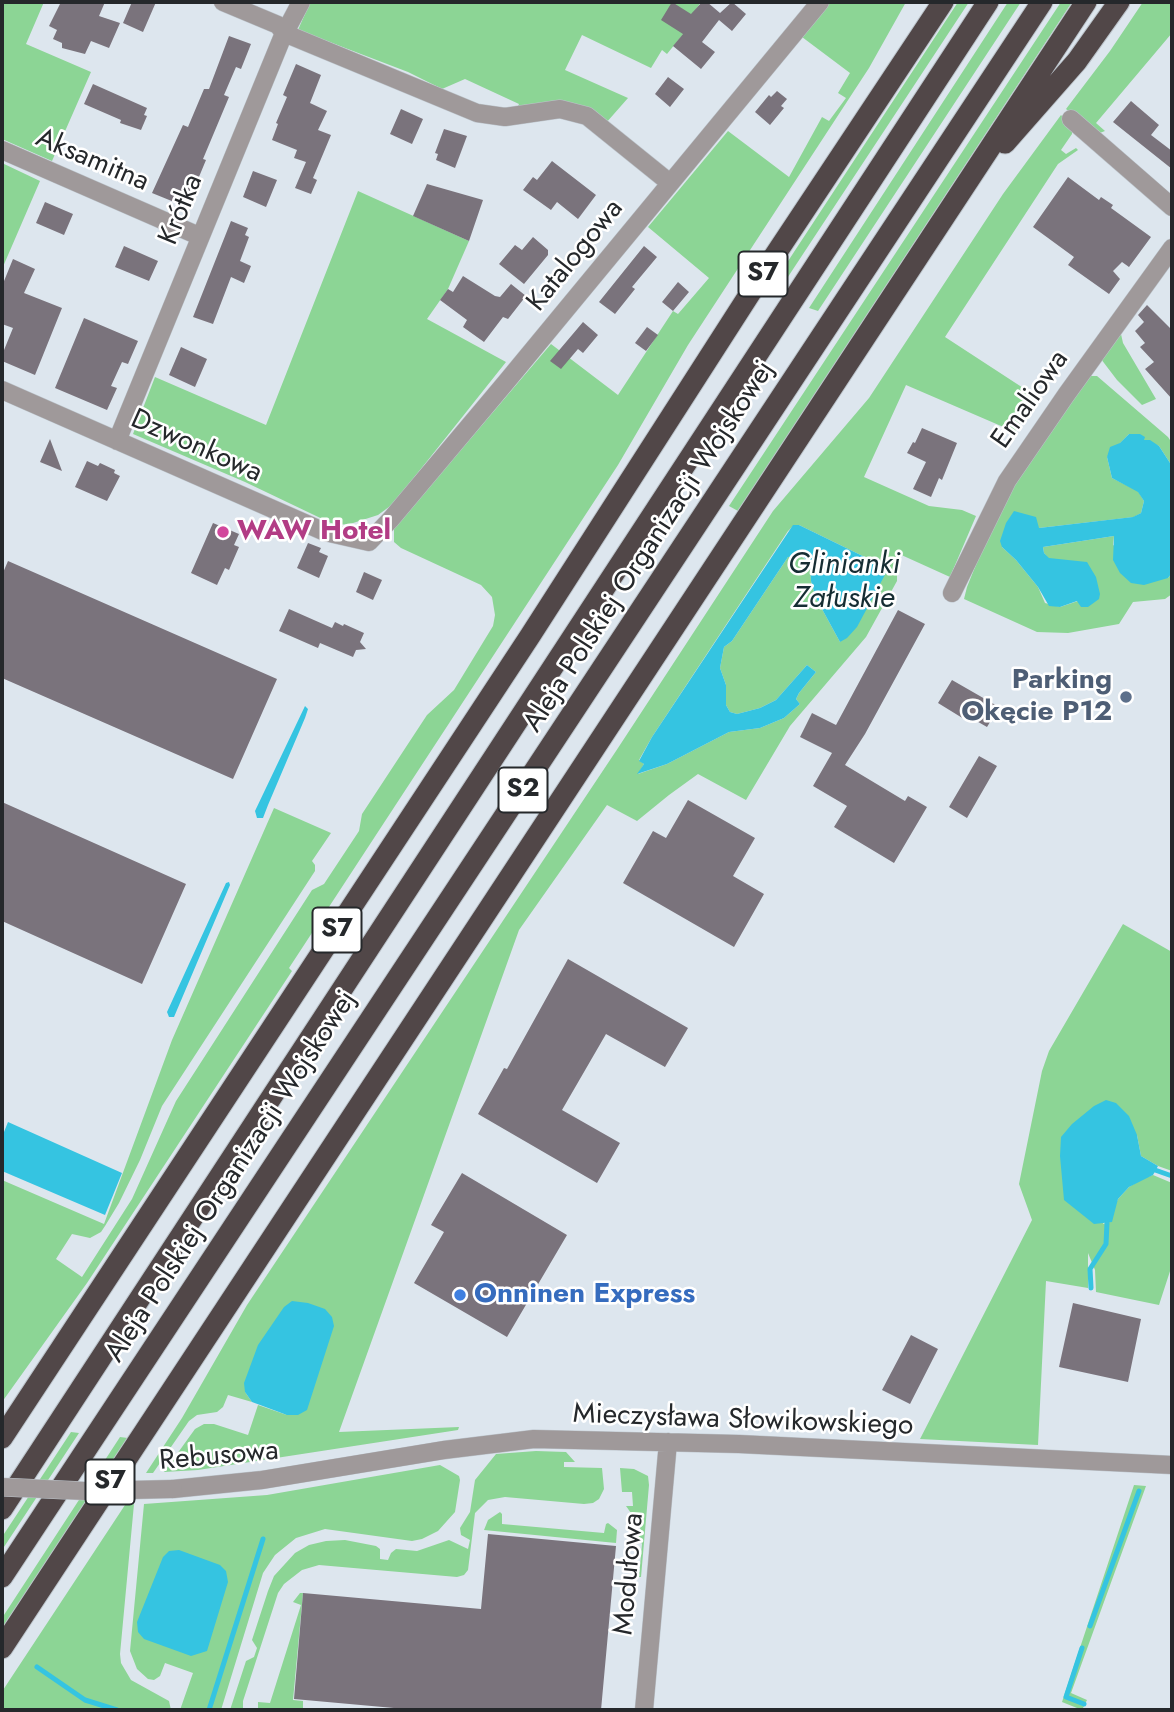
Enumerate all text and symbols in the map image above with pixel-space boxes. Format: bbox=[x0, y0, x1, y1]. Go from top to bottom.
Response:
street label: Aksamitna bbox=[30, 122, 154, 200]
street label: Krótka bbox=[153, 170, 211, 250]
street label: Katalogowa bbox=[521, 193, 631, 319]
road number: S7 bbox=[738, 252, 788, 296]
street label: Emaliowa bbox=[985, 345, 1077, 455]
street label: Aleja Polskiej Organizacji Wojskowej bbox=[517, 355, 783, 739]
street label: Dzwonkowa bbox=[125, 403, 267, 491]
place label: WAW Hotel bbox=[237, 515, 391, 549]
marker: WAW Hotel bbox=[215, 524, 231, 540]
water label: Glinianki Załuskie bbox=[788, 548, 900, 618]
place label: Parking Okęcie P12 bbox=[961, 664, 1112, 730]
marker: Parking Okęcie P12 bbox=[1118, 689, 1134, 705]
road number: S2 bbox=[498, 768, 548, 812]
road number: S7 bbox=[312, 908, 362, 953]
street label: Aleja Polskiej Organizacji Wojskowej bbox=[99, 985, 365, 1369]
place label: Onninen Express bbox=[474, 1278, 695, 1312]
marker: Onninen Express bbox=[452, 1287, 468, 1303]
street label: Mieczysława Słowikowskiego bbox=[572, 1398, 914, 1444]
street label: Rebusowa bbox=[158, 1435, 280, 1479]
road number: S7 bbox=[86, 1460, 134, 1504]
street label: Modułowa bbox=[608, 1512, 652, 1636]

